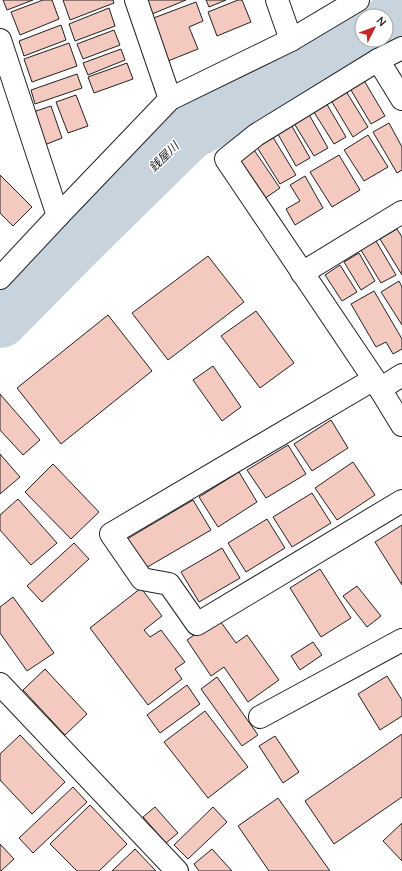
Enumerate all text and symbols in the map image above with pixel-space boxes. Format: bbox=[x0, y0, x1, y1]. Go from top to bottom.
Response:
north arrow bbox=[354, 8, 394, 48]
text: N bbox=[373, 14, 389, 30]
water label: 銭屋川 bbox=[146, 137, 184, 175]

